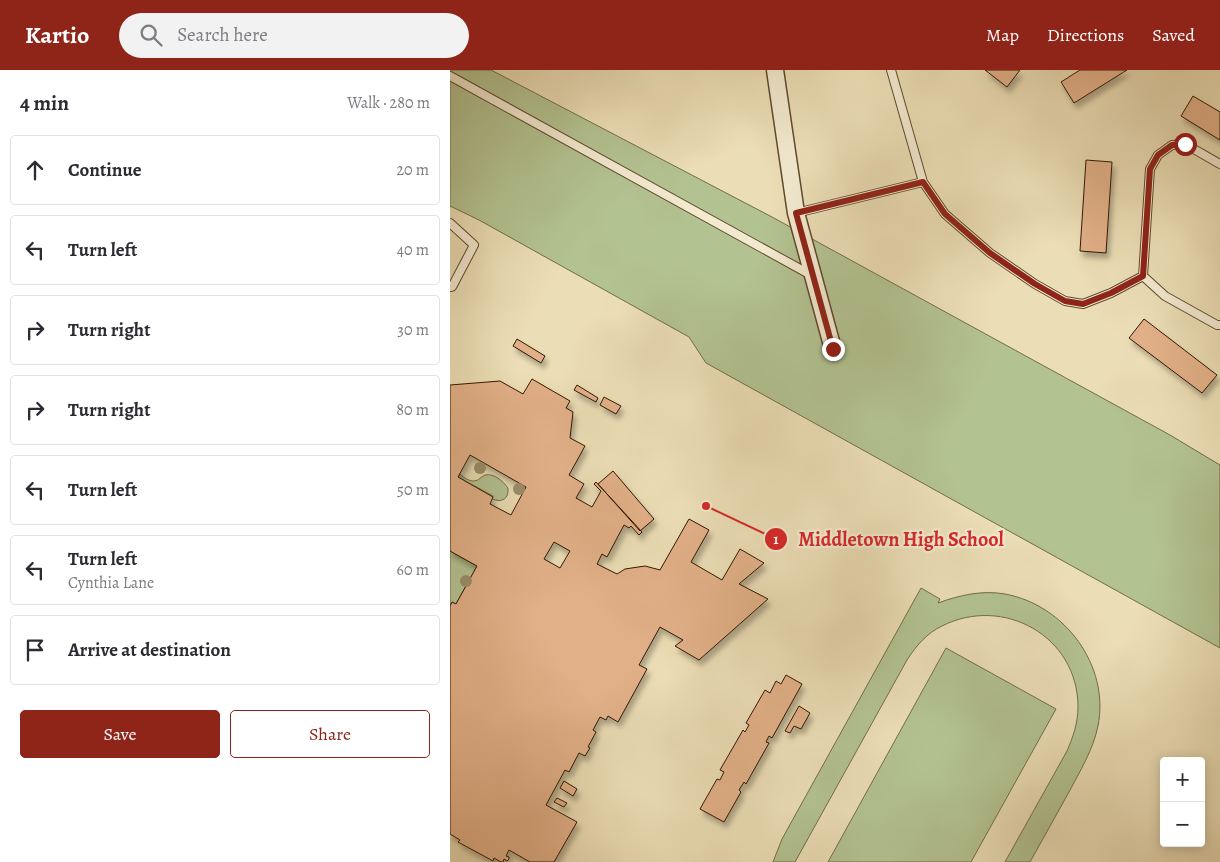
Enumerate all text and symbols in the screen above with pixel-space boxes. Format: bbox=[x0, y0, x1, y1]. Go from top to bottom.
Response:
search box bbox=[119, 13, 469, 58]
text: Kartio bbox=[25, 19, 89, 51]
icon: search bbox=[137, 21, 165, 49]
text: Search here bbox=[177, 22, 268, 48]
text: Map bbox=[986, 23, 1019, 47]
text: Directions bbox=[1047, 23, 1124, 47]
text: Saved bbox=[1152, 23, 1195, 47]
text: 4 min bbox=[20, 89, 69, 117]
text: Walk · 280 m bbox=[347, 92, 430, 114]
route start bbox=[1174, 133, 1197, 156]
icon: ahead bbox=[21, 156, 49, 184]
text: Continue bbox=[68, 157, 142, 183]
text: 20 m bbox=[396, 159, 429, 181]
icon: left bbox=[21, 236, 49, 264]
text: Turn left bbox=[68, 237, 137, 263]
text: 40 m bbox=[397, 239, 429, 261]
icon: right bbox=[21, 316, 49, 344]
text: Turn right bbox=[68, 317, 150, 343]
text: 30 m bbox=[397, 319, 429, 341]
route end bbox=[822, 338, 845, 361]
icon: right bbox=[21, 396, 49, 424]
text: Turn right bbox=[68, 397, 150, 423]
text: 80 m bbox=[396, 399, 429, 421]
icon: left bbox=[21, 476, 49, 504]
text: Turn left bbox=[68, 477, 137, 503]
text: 50 m bbox=[397, 479, 429, 501]
callout: Middletown High School bbox=[763, 522, 1014, 557]
text: Middletown High School bbox=[798, 526, 1005, 553]
text: 1 bbox=[773, 529, 779, 549]
text: Turn left bbox=[68, 546, 137, 572]
icon: left bbox=[21, 556, 49, 584]
text: 60 m bbox=[397, 559, 429, 581]
text: Cynthia Lane bbox=[68, 572, 154, 594]
icon: arrive bbox=[21, 636, 49, 664]
text: Arrive at destination bbox=[68, 637, 231, 663]
button: Save bbox=[20, 710, 220, 758]
button: Share bbox=[230, 710, 430, 758]
map controls bbox=[1160, 757, 1205, 847]
button: + bbox=[1160, 757, 1205, 802]
button: − bbox=[1160, 802, 1205, 847]

